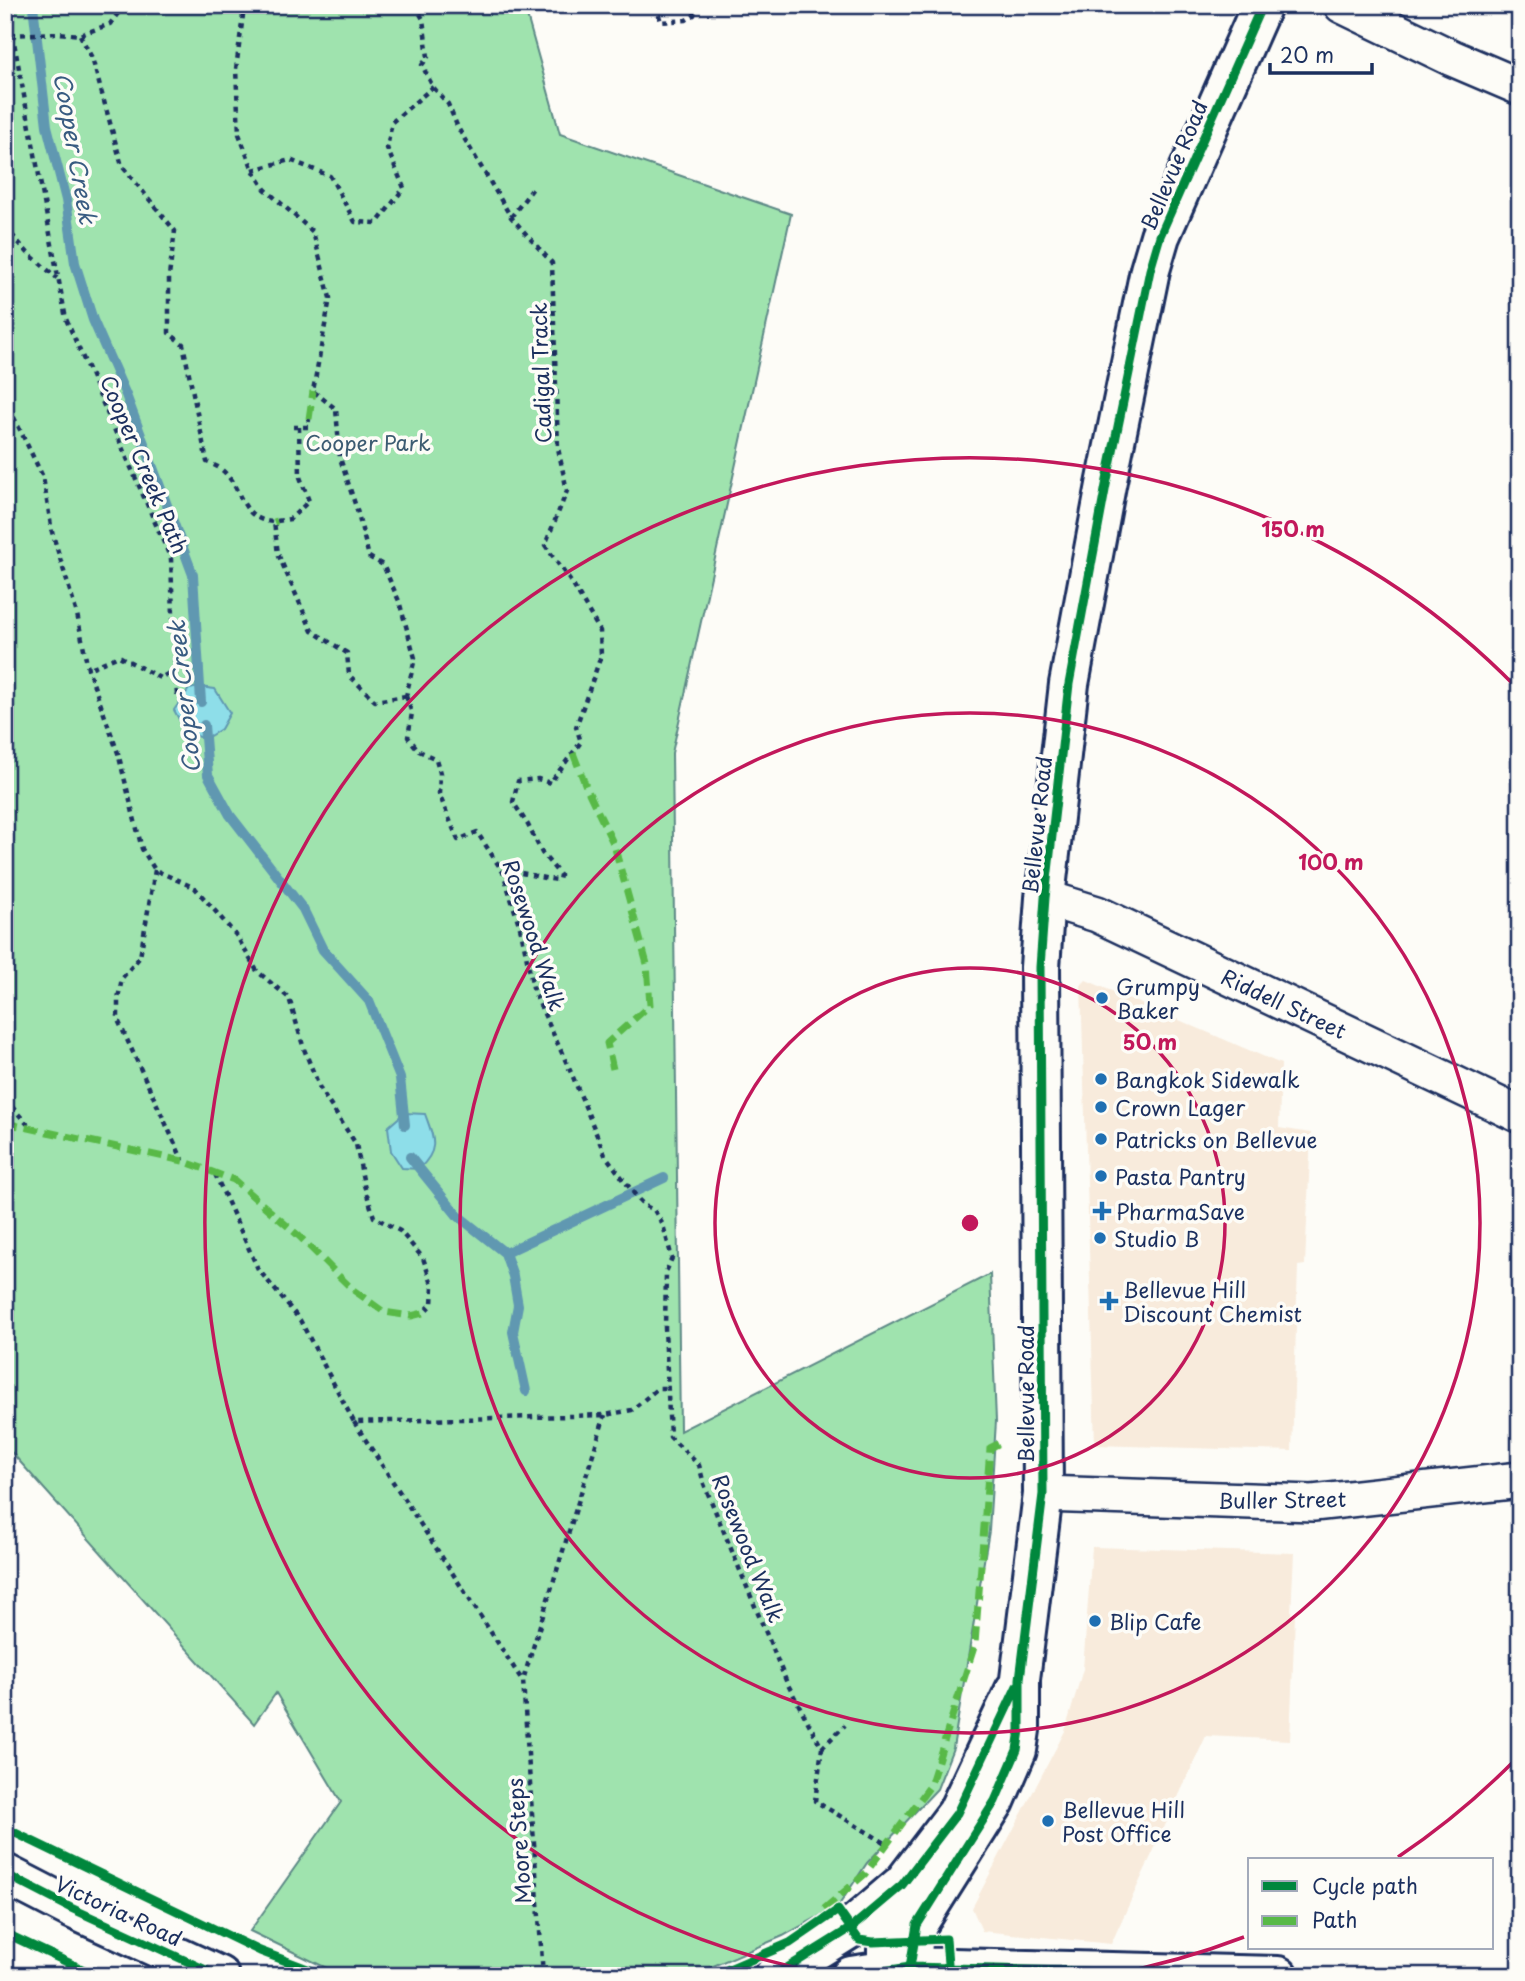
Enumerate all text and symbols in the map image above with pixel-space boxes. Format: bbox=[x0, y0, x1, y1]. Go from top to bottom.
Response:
scale bar bbox=[1270, 32, 1371, 76]
text: 20 m bbox=[1280, 38, 1334, 70]
water label: Cooper Creek bbox=[45, 70, 107, 227]
street label: Bellevue Road bbox=[1131, 95, 1215, 235]
street label: Cadigal Track bbox=[522, 302, 558, 444]
street label: Cooper Creek Path bbox=[93, 370, 197, 558]
park label: Cooper Park bbox=[305, 426, 431, 458]
text: 150 m bbox=[1261, 512, 1325, 544]
water label: Cooper Creek bbox=[157, 618, 208, 775]
street label: Bellevue Road bbox=[1013, 754, 1059, 896]
text: 100 m bbox=[1298, 845, 1364, 877]
street label: Rosewood Walk bbox=[495, 855, 575, 1015]
street label: Riddell Street bbox=[1216, 960, 1352, 1046]
place label: Grumpy Baker bbox=[1116, 970, 1200, 1026]
marker: Grumpy Baker bbox=[1094, 990, 1110, 1006]
text: 50 m bbox=[1123, 1025, 1177, 1057]
place label: Bangkok Sidewalk bbox=[1115, 1063, 1300, 1095]
marker: Bangkok Sidewalk bbox=[1093, 1071, 1109, 1087]
place label: Crown Lager bbox=[1115, 1091, 1245, 1123]
marker: Crown Lager bbox=[1093, 1099, 1109, 1115]
place label: Patricks on Bellevue bbox=[1115, 1123, 1317, 1155]
marker: Patricks on Bellevue bbox=[1093, 1131, 1109, 1147]
place label: Pasta Pantry bbox=[1115, 1160, 1246, 1192]
marker: Pasta Pantry bbox=[1093, 1168, 1109, 1184]
place label: PharmaSave bbox=[1116, 1195, 1245, 1227]
marker: PharmaSave bbox=[1094, 1203, 1110, 1219]
centre of rings bbox=[958, 1211, 982, 1235]
place label: Studio B bbox=[1114, 1222, 1199, 1254]
marker: Studio B bbox=[1092, 1230, 1108, 1246]
place label: Bellevue Hill Discount Chemist bbox=[1123, 1273, 1302, 1329]
marker: Bellevue Hill Discount Chemist bbox=[1101, 1293, 1117, 1309]
street label: Bellevue Road bbox=[1009, 1325, 1041, 1463]
street label: Rosewood Walk bbox=[705, 1469, 793, 1627]
street label: Buller Street bbox=[1218, 1482, 1346, 1516]
place label: Blip Cafe bbox=[1109, 1605, 1201, 1637]
marker: Blip Cafe bbox=[1087, 1613, 1103, 1629]
street label: Moore Steps bbox=[498, 1777, 538, 1905]
place label: Bellevue Hill Post Office bbox=[1062, 1793, 1185, 1849]
marker: Bellevue Hill Post Office bbox=[1040, 1813, 1056, 1829]
legend bbox=[1248, 1858, 1494, 1950]
street label: Victoria Road bbox=[50, 1867, 188, 1953]
text: Cycle path bbox=[1312, 1869, 1418, 1901]
text: Path bbox=[1312, 1903, 1357, 1935]

